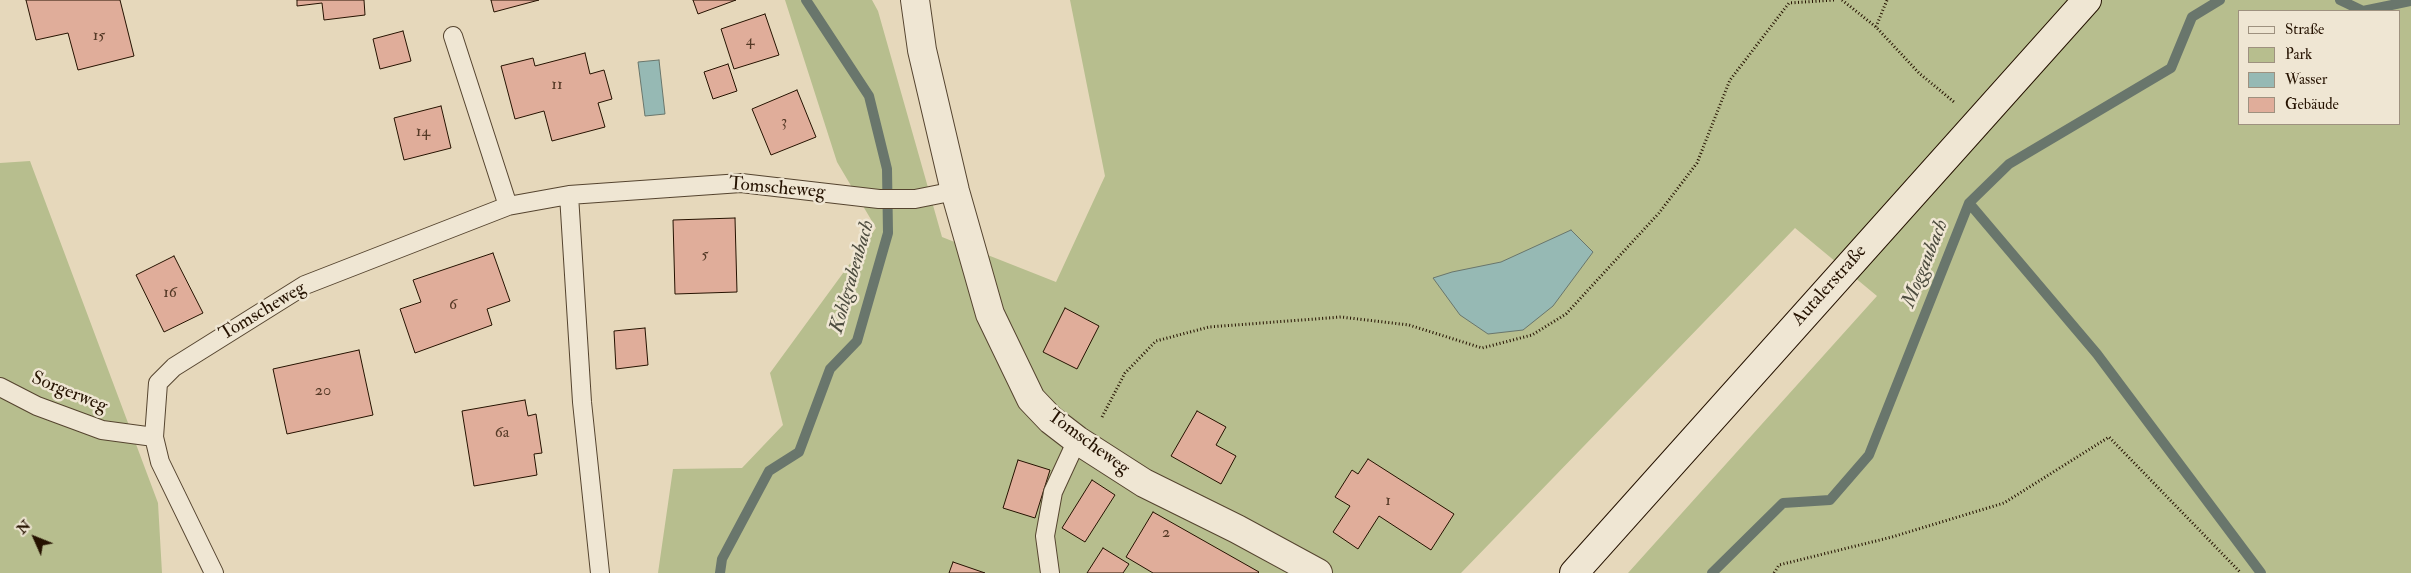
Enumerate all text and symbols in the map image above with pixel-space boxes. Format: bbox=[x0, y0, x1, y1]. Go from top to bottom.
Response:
legend bbox=[2238, 10, 2401, 125]
text: Straße bbox=[2285, 20, 2324, 39]
house number: 15 bbox=[93, 27, 105, 47]
house number: 4 bbox=[746, 32, 754, 52]
text: Park bbox=[2285, 45, 2312, 64]
text: Wasser bbox=[2285, 70, 2327, 89]
house number: 11 bbox=[551, 76, 563, 96]
text: Gebäude bbox=[2285, 95, 2339, 114]
house number: 3 bbox=[781, 113, 787, 133]
house number: 14 bbox=[416, 123, 430, 143]
street label: Tomscheweg bbox=[728, 173, 826, 205]
water label: Moggaubach bbox=[1898, 217, 1954, 311]
water label: Kohlgrabenbach bbox=[825, 218, 881, 336]
street label: Autalerstraße bbox=[1788, 241, 1872, 331]
house number: 5 bbox=[701, 246, 709, 266]
street label: Tomscheweg bbox=[216, 277, 310, 347]
house number: 16 bbox=[163, 284, 177, 304]
house number: 6 bbox=[449, 296, 457, 316]
street label: Sorgerweg bbox=[28, 367, 110, 419]
house number: 20 bbox=[315, 382, 331, 402]
street label: Tomscheweg bbox=[1042, 405, 1134, 481]
house number: 6a bbox=[495, 424, 509, 444]
house number: 1 bbox=[1385, 492, 1391, 512]
north arrow bbox=[10, 513, 60, 563]
text: N bbox=[13, 517, 34, 538]
house number: 2 bbox=[1162, 524, 1170, 544]

